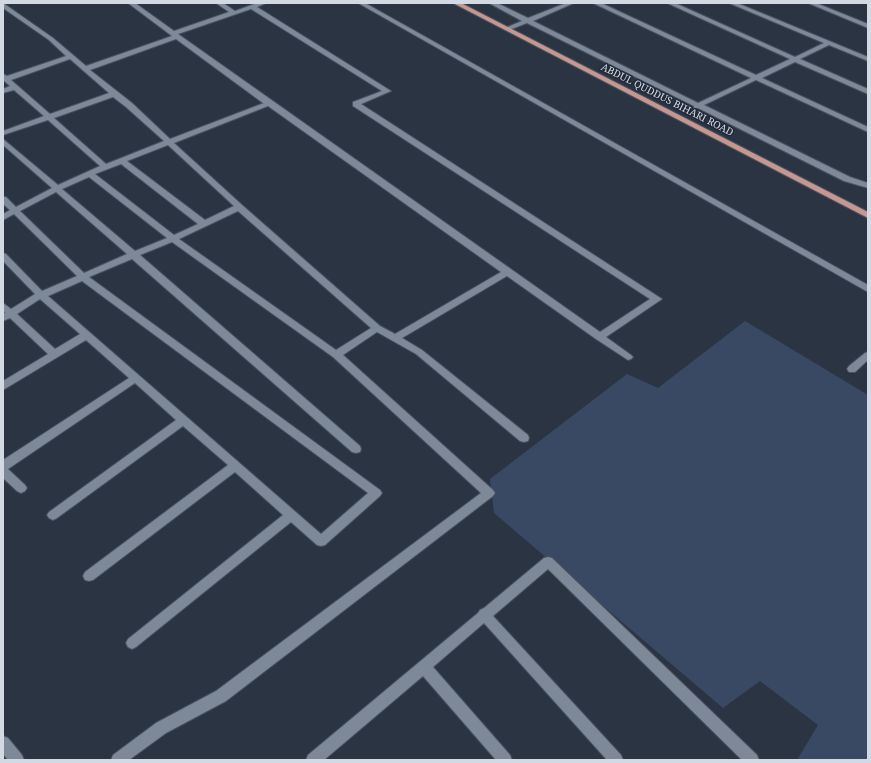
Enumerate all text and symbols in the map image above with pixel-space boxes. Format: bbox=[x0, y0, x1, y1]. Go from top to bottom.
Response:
street label: ABDUL QUDDUS BIHARI ROAD bbox=[599, 61, 735, 139]

